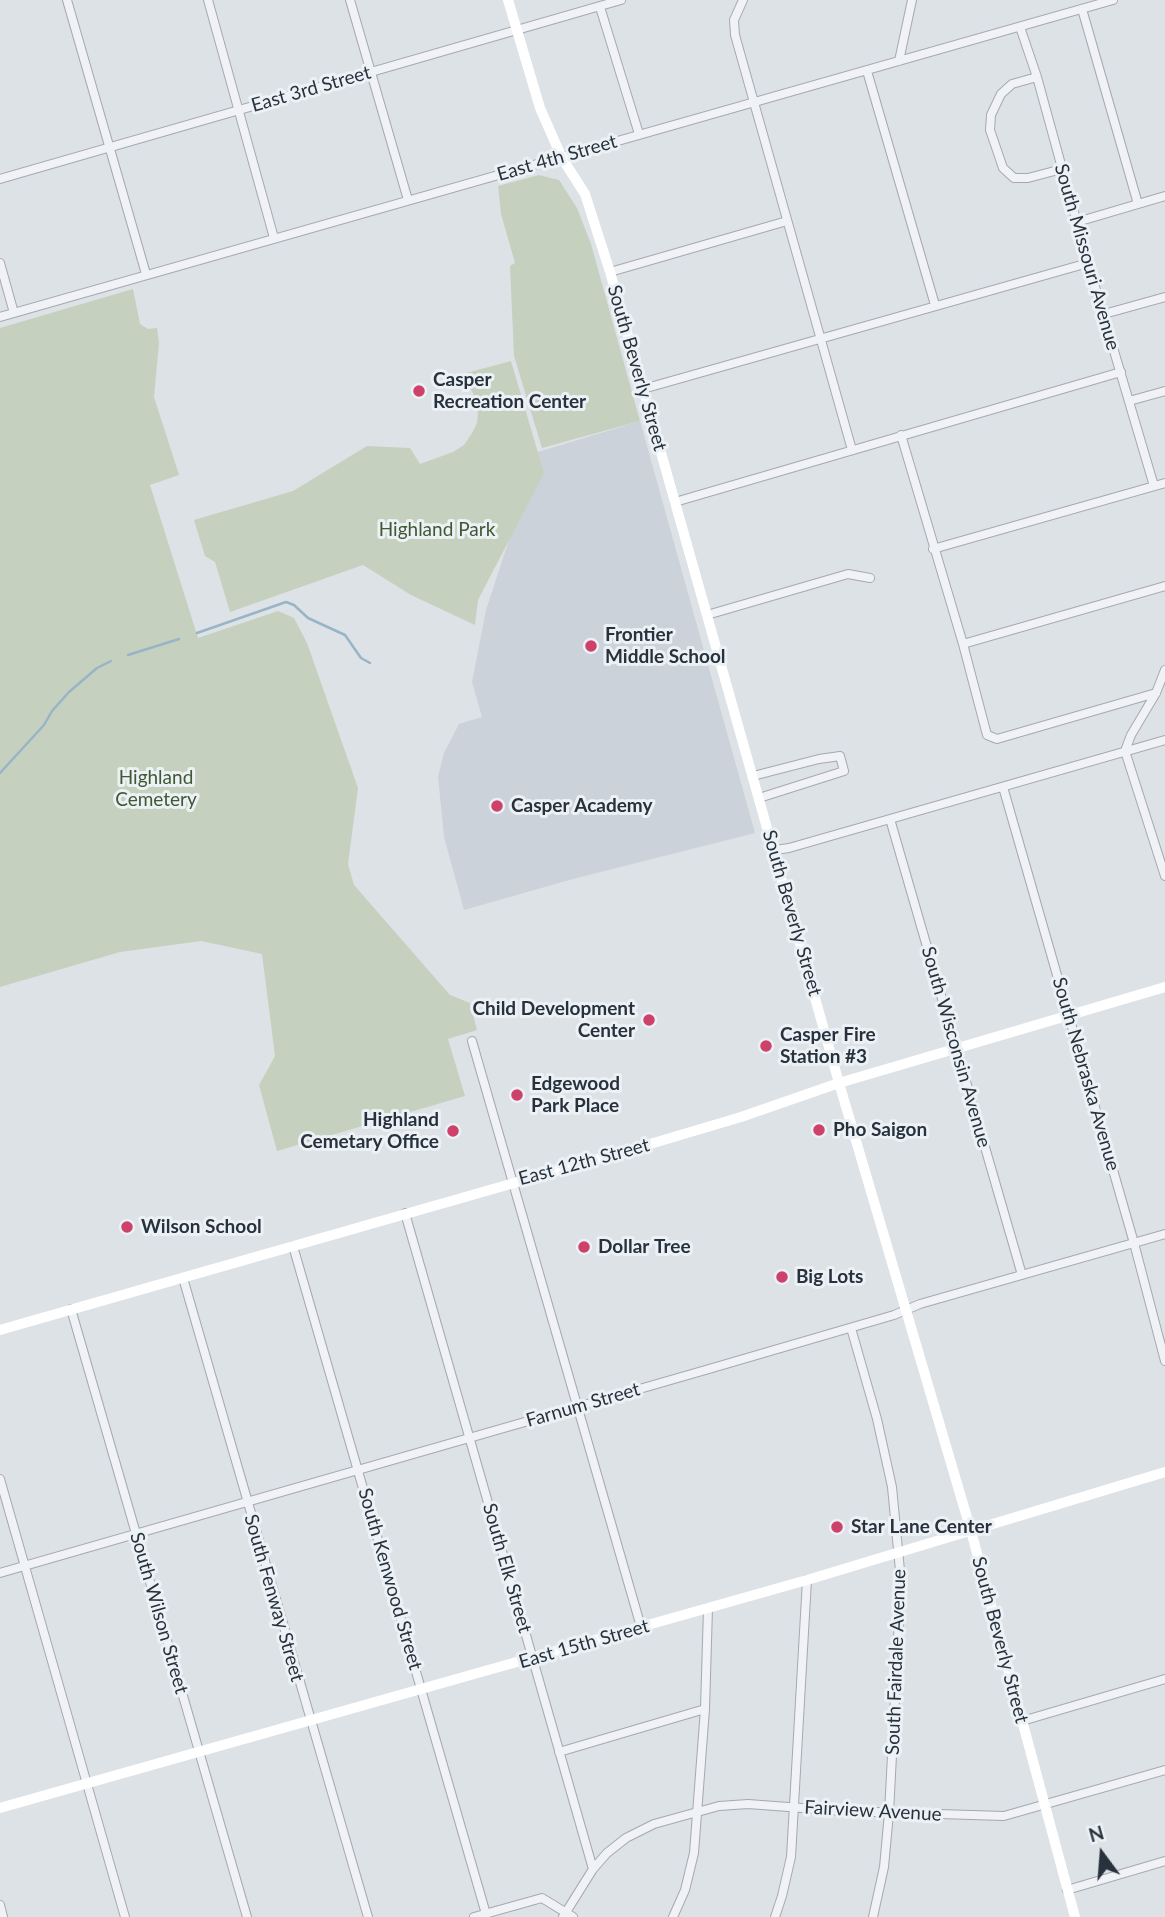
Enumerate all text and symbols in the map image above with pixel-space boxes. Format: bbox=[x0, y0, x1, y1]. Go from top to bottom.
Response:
street label: East 3rd Street bbox=[249, 61, 373, 117]
street label: East 4th Street bbox=[494, 130, 620, 186]
street label: South Missouri Avenue bbox=[1049, 161, 1125, 353]
street label: South Beverly Street bbox=[602, 282, 672, 454]
place label: Casper Recreation Center bbox=[433, 369, 586, 413]
marker: Casper Recreation Center bbox=[411, 383, 427, 399]
park label: Highland Park bbox=[379, 519, 495, 541]
place label: Frontier Middle School bbox=[605, 624, 726, 668]
marker: Frontier Middle School bbox=[583, 638, 599, 654]
park label: Highland Cemetery bbox=[115, 767, 197, 811]
place label: Casper Academy bbox=[511, 795, 653, 817]
marker: Casper Academy bbox=[489, 798, 505, 814]
street label: South Beverly Street bbox=[757, 827, 827, 999]
street label: South Wisconsin Avenue bbox=[916, 944, 996, 1150]
street label: South Nebraska Avenue bbox=[1047, 975, 1125, 1173]
place label: Child Development Center bbox=[473, 998, 635, 1042]
marker: Child Development Center bbox=[641, 1012, 657, 1028]
place label: Casper Fire Station #3 bbox=[780, 1024, 876, 1068]
marker: Casper Fire Station #3 bbox=[758, 1038, 774, 1054]
place label: Edgewood Park Place bbox=[531, 1073, 620, 1117]
marker: Edgewood Park Place bbox=[509, 1087, 525, 1103]
place label: Highland Cemetary Office bbox=[300, 1109, 439, 1153]
place label: Pho Saigon bbox=[833, 1119, 927, 1141]
marker: Pho Saigon bbox=[811, 1122, 827, 1138]
marker: Highland Cemetary Office bbox=[445, 1123, 461, 1139]
street label: East 12th Street bbox=[516, 1134, 652, 1190]
place label: Wilson School bbox=[141, 1216, 262, 1238]
marker: Wilson School bbox=[119, 1219, 135, 1235]
place label: Dollar Tree bbox=[598, 1236, 691, 1258]
marker: Dollar Tree bbox=[576, 1239, 592, 1255]
place label: Big Lots bbox=[796, 1266, 863, 1288]
marker: Big Lots bbox=[774, 1269, 790, 1285]
street label: Farnum Street bbox=[523, 1378, 643, 1432]
street label: South Kenwood Street bbox=[353, 1485, 427, 1673]
street label: South Elk Street bbox=[478, 1501, 536, 1635]
street label: South Fenway Street bbox=[239, 1512, 309, 1684]
place label: Star Lane Center bbox=[851, 1516, 992, 1538]
marker: Star Lane Center bbox=[829, 1519, 845, 1535]
street label: South Wilson Street bbox=[125, 1530, 193, 1696]
street label: South Beverly Street bbox=[967, 1554, 1033, 1726]
street label: South Fairdale Avenue bbox=[881, 1569, 911, 1755]
street label: East 15th Street bbox=[516, 1614, 652, 1674]
street label: Fairview Avenue bbox=[804, 1796, 942, 1826]
north arrow bbox=[1067, 1819, 1137, 1889]
text: N bbox=[1086, 1820, 1106, 1846]

